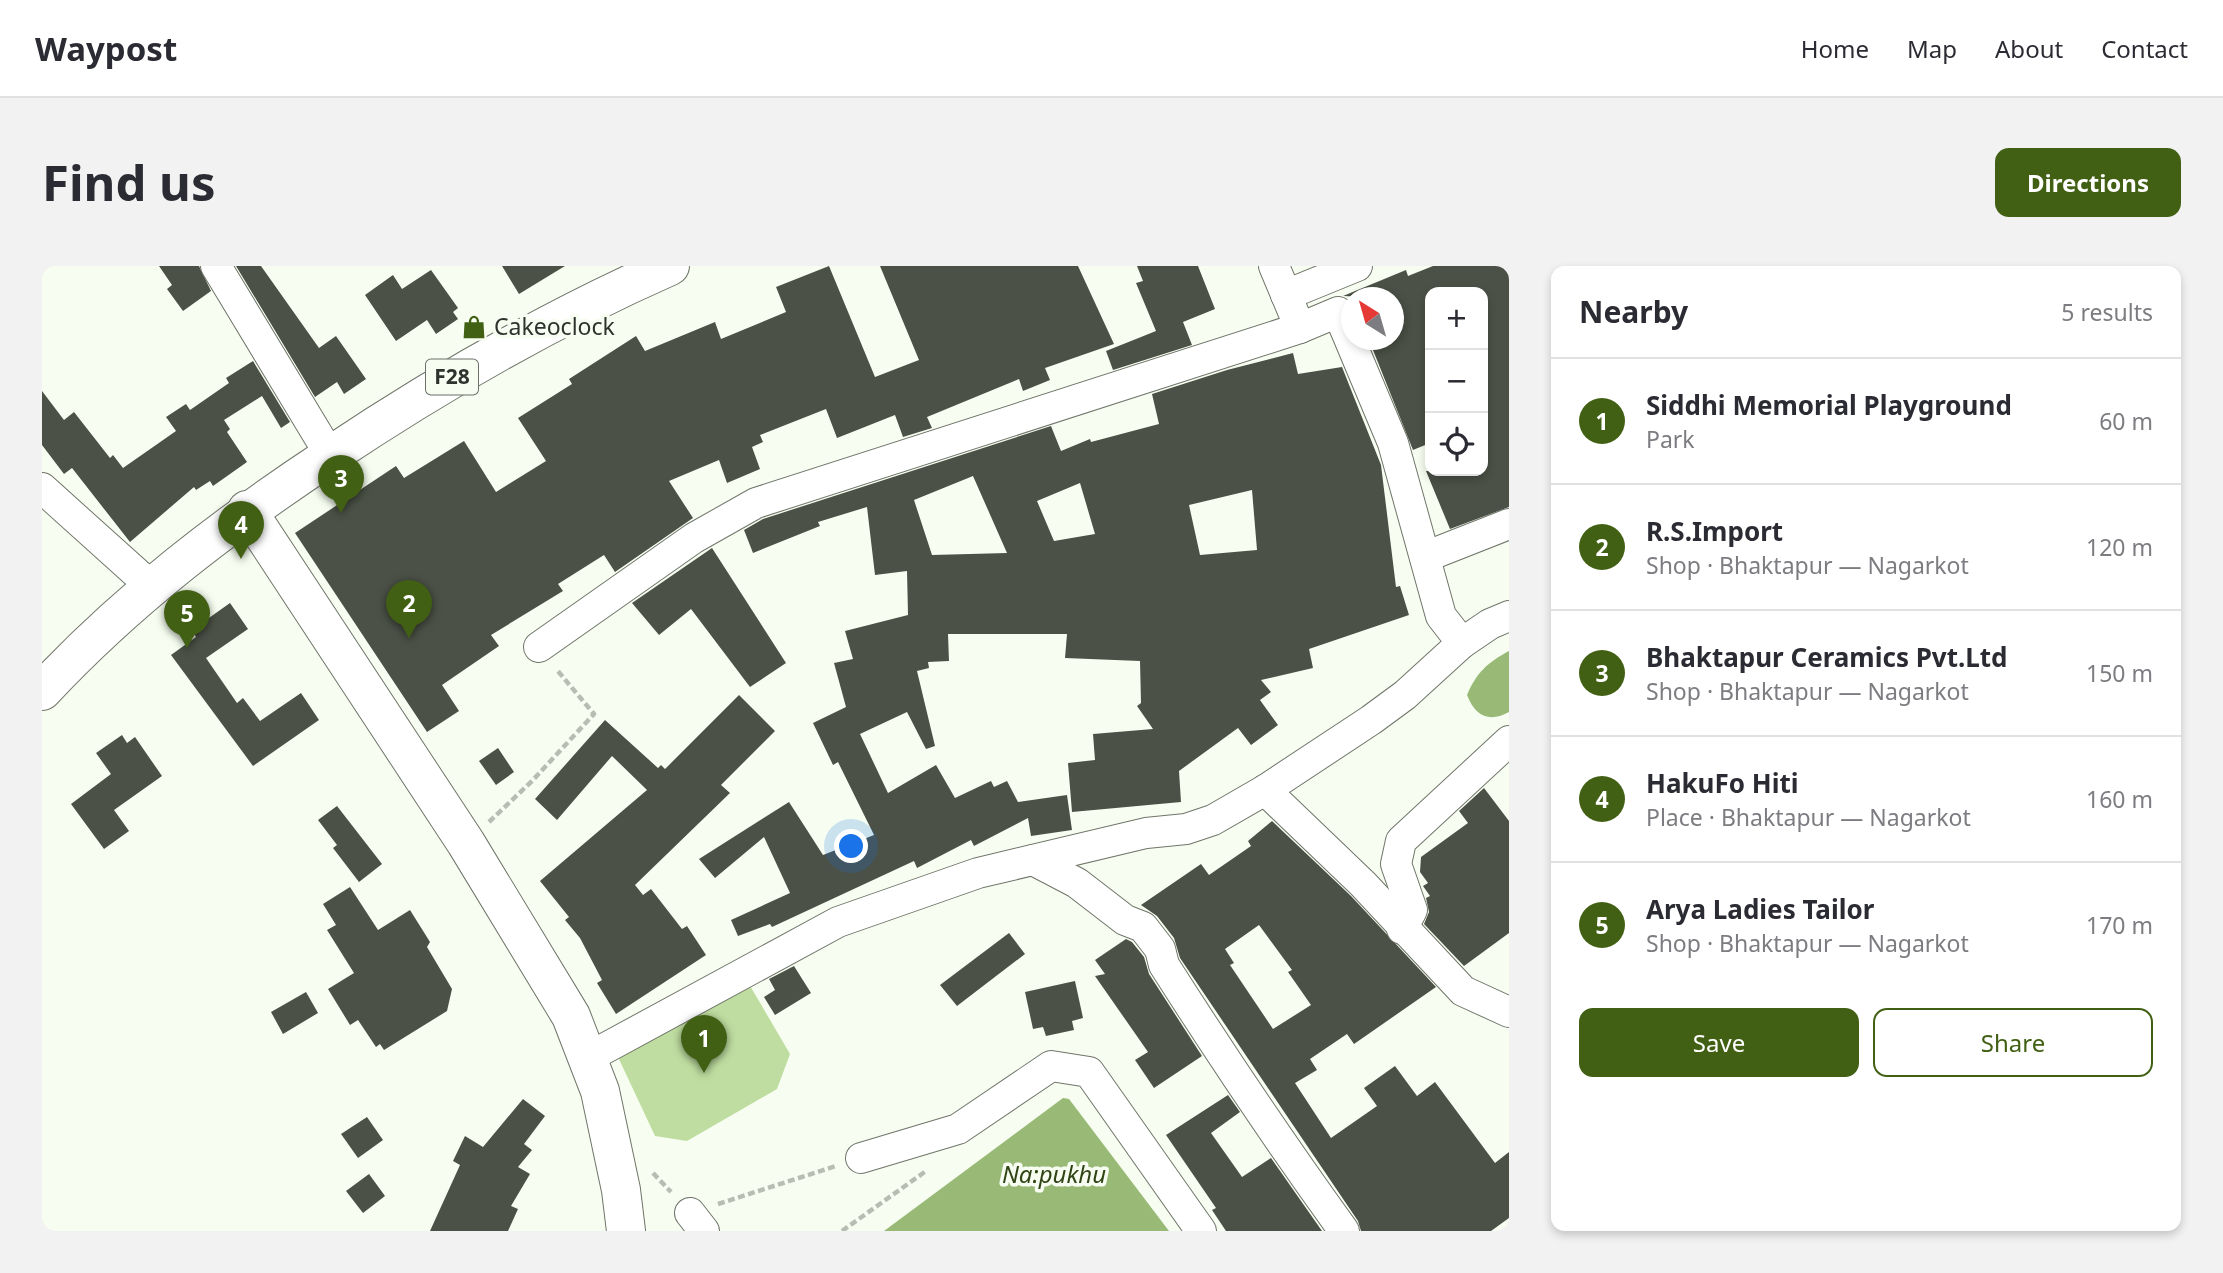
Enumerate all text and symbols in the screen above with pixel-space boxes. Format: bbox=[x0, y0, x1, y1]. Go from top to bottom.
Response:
text: Waypost bbox=[35, 26, 177, 71]
text: Home bbox=[1801, 32, 1869, 65]
text: Map bbox=[1907, 32, 1957, 65]
text: About bbox=[1995, 32, 2063, 65]
text: Contact bbox=[2101, 32, 2188, 65]
button: Directions bbox=[1995, 148, 2181, 217]
text: Find us bbox=[42, 149, 216, 215]
north arrow bbox=[1341, 287, 1404, 350]
map controls bbox=[1425, 287, 1488, 476]
button: + bbox=[1425, 287, 1488, 350]
text: Nearby bbox=[1579, 291, 1688, 332]
text: 5 results bbox=[2061, 296, 2153, 328]
place label: Cakeoclock bbox=[494, 310, 616, 342]
shop icon: Cakeoclock bbox=[460, 313, 488, 341]
button: − bbox=[1425, 350, 1488, 413]
road number: F28 bbox=[426, 360, 478, 394]
text: Siddhi Memorial Playground bbox=[1646, 387, 2012, 423]
text: 1 bbox=[1595, 405, 1609, 437]
text: 60 m bbox=[2099, 405, 2153, 437]
button: locate bbox=[1425, 413, 1488, 476]
text: Park bbox=[1646, 423, 1695, 455]
pin: 3 bbox=[318, 455, 364, 513]
pin: 4 bbox=[218, 501, 264, 559]
text: R.S.Import bbox=[1646, 513, 1783, 549]
text: 2 bbox=[1595, 531, 1609, 563]
text: 120 m bbox=[2086, 531, 2153, 563]
text: Shop · Bhaktapur — Nagarkot bbox=[1646, 549, 1969, 581]
pin: 2 bbox=[386, 580, 432, 638]
pin: 5 bbox=[164, 590, 210, 648]
text: Bhaktapur Ceramics Pvt.Ltd bbox=[1646, 639, 2008, 675]
text: 3 bbox=[1595, 657, 1609, 689]
text: 150 m bbox=[2086, 657, 2153, 689]
text: Shop · Bhaktapur — Nagarkot bbox=[1646, 675, 1969, 707]
text: HakuFo Hiti bbox=[1646, 765, 1799, 801]
text: 4 bbox=[1595, 783, 1609, 815]
text: 160 m bbox=[2086, 783, 2153, 815]
text: Place · Bhaktapur — Nagarkot bbox=[1646, 801, 1971, 833]
your location bbox=[834, 829, 868, 863]
text: Arya Ladies Tailor bbox=[1646, 891, 1874, 927]
text: 5 bbox=[1595, 909, 1609, 941]
text: 170 m bbox=[2086, 909, 2153, 941]
text: Shop · Bhaktapur — Nagarkot bbox=[1646, 927, 1969, 959]
button: Save bbox=[1579, 1008, 1859, 1077]
button: Share bbox=[1873, 1008, 2153, 1077]
pin: 1 bbox=[681, 1015, 727, 1073]
water label: Na:pukhu bbox=[1002, 1157, 1106, 1190]

